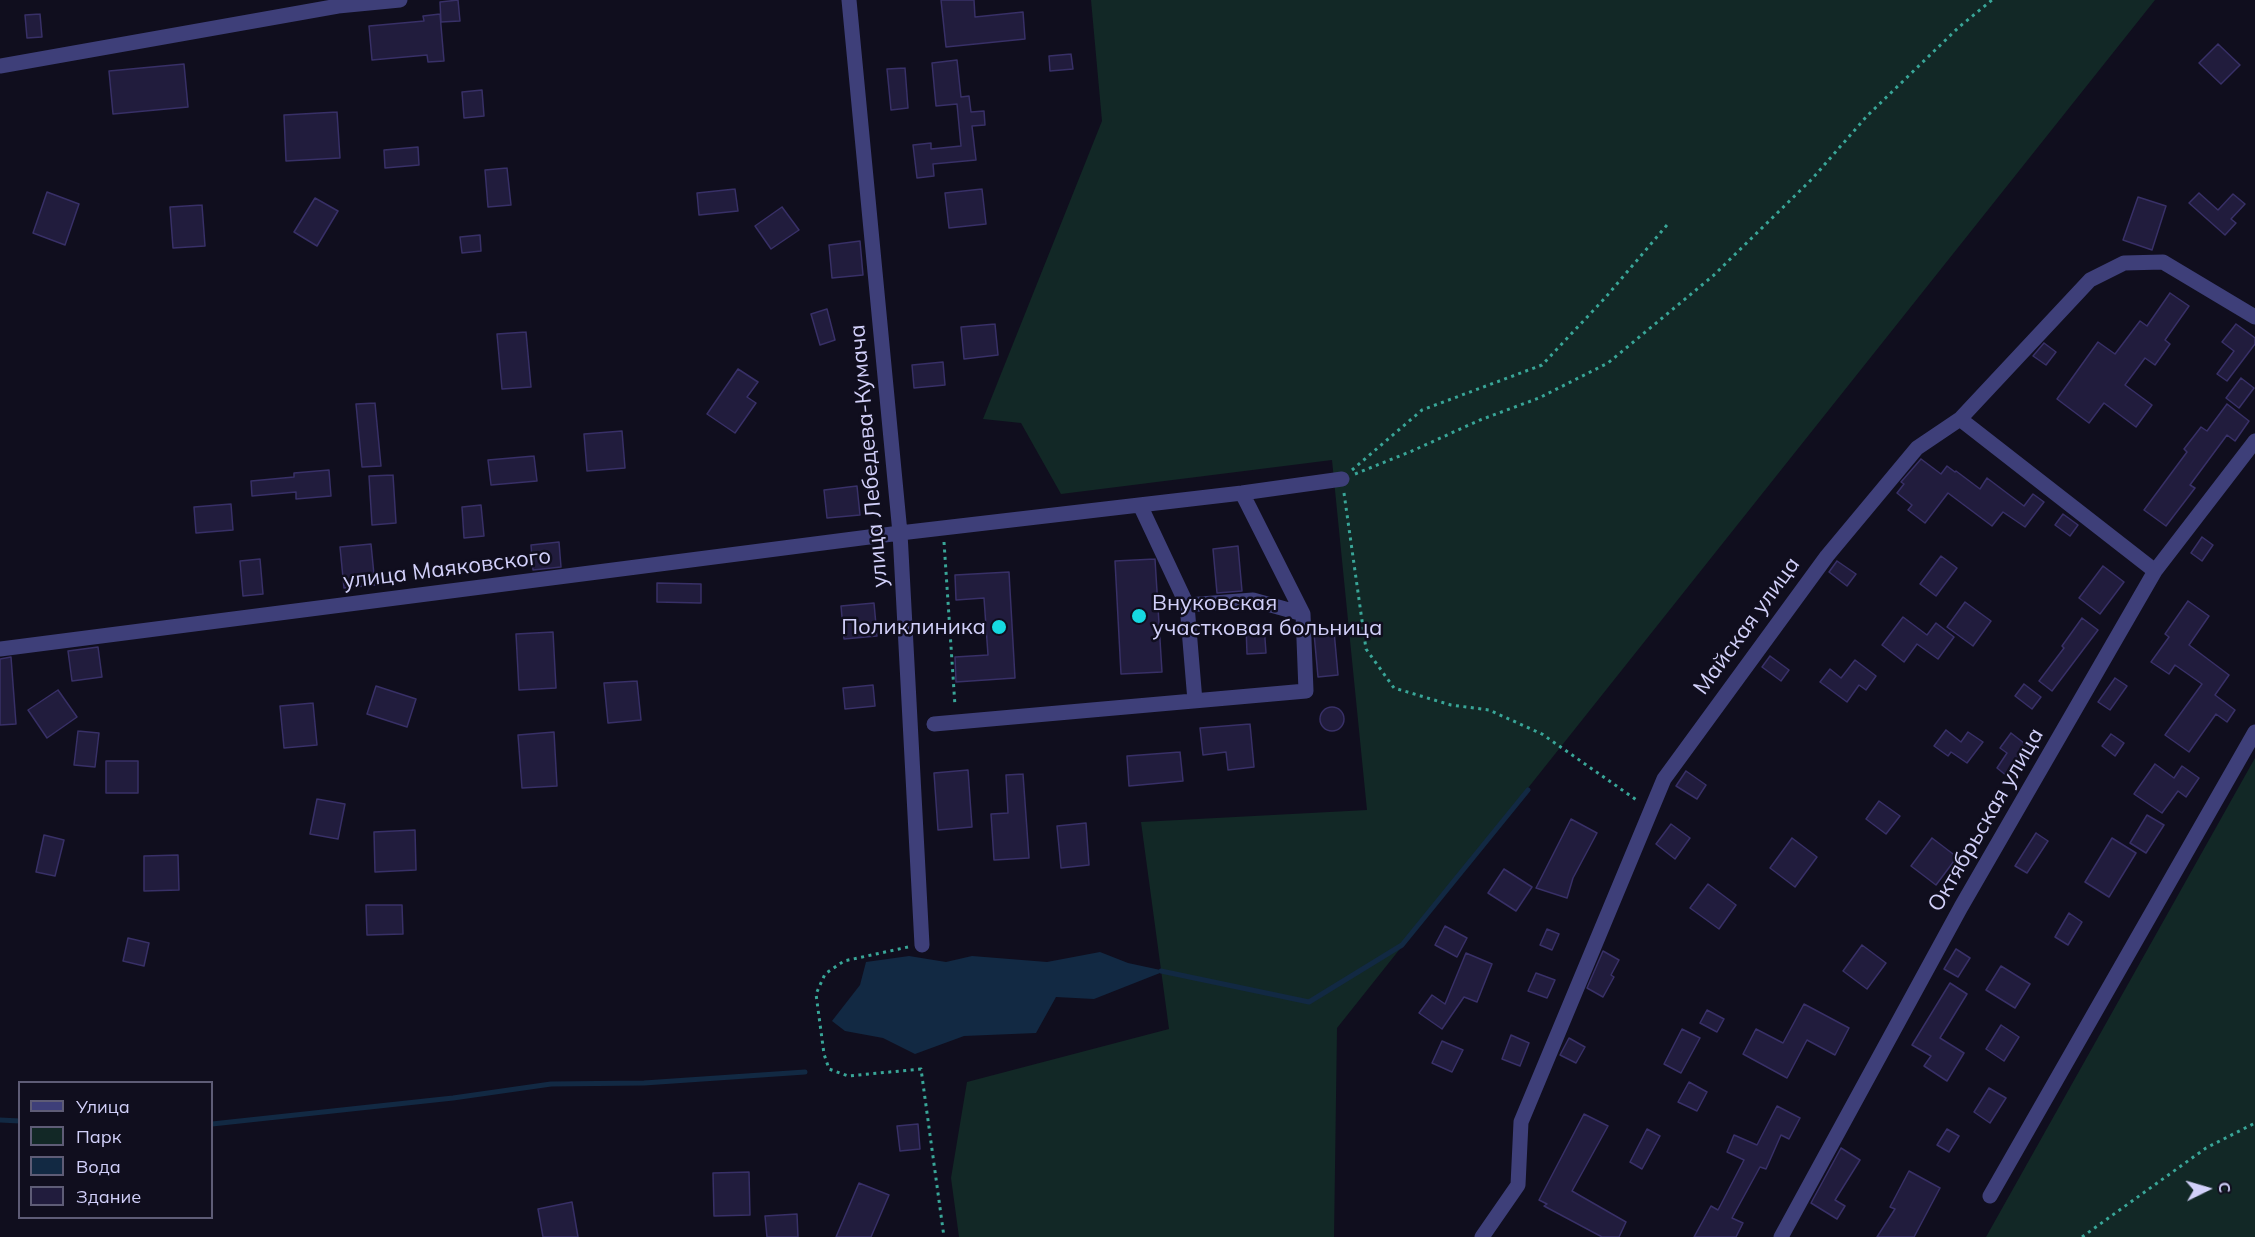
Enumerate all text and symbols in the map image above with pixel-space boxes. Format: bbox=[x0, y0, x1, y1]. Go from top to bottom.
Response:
street label: улица Лебедева-Кумача bbox=[844, 323, 894, 589]
street label: улица Маяковского bbox=[341, 543, 553, 595]
street label: Майская улица bbox=[1688, 552, 1806, 700]
place label: Внуковская участковая больница bbox=[1152, 590, 1382, 642]
marker: Внуковская участковая больница bbox=[1130, 607, 1148, 625]
place label: Поликлиника bbox=[841, 614, 986, 640]
marker: Поликлиника bbox=[990, 618, 1008, 636]
street label: Октябрьская улица bbox=[1923, 724, 2049, 916]
legend bbox=[18, 1081, 213, 1219]
text: Улица bbox=[76, 1095, 130, 1118]
text: Парк bbox=[76, 1125, 121, 1148]
text: Вода bbox=[76, 1155, 121, 1178]
north arrow bbox=[2177, 1159, 2237, 1219]
text: С bbox=[2214, 1181, 2235, 1194]
text: Здание bbox=[76, 1185, 141, 1208]

